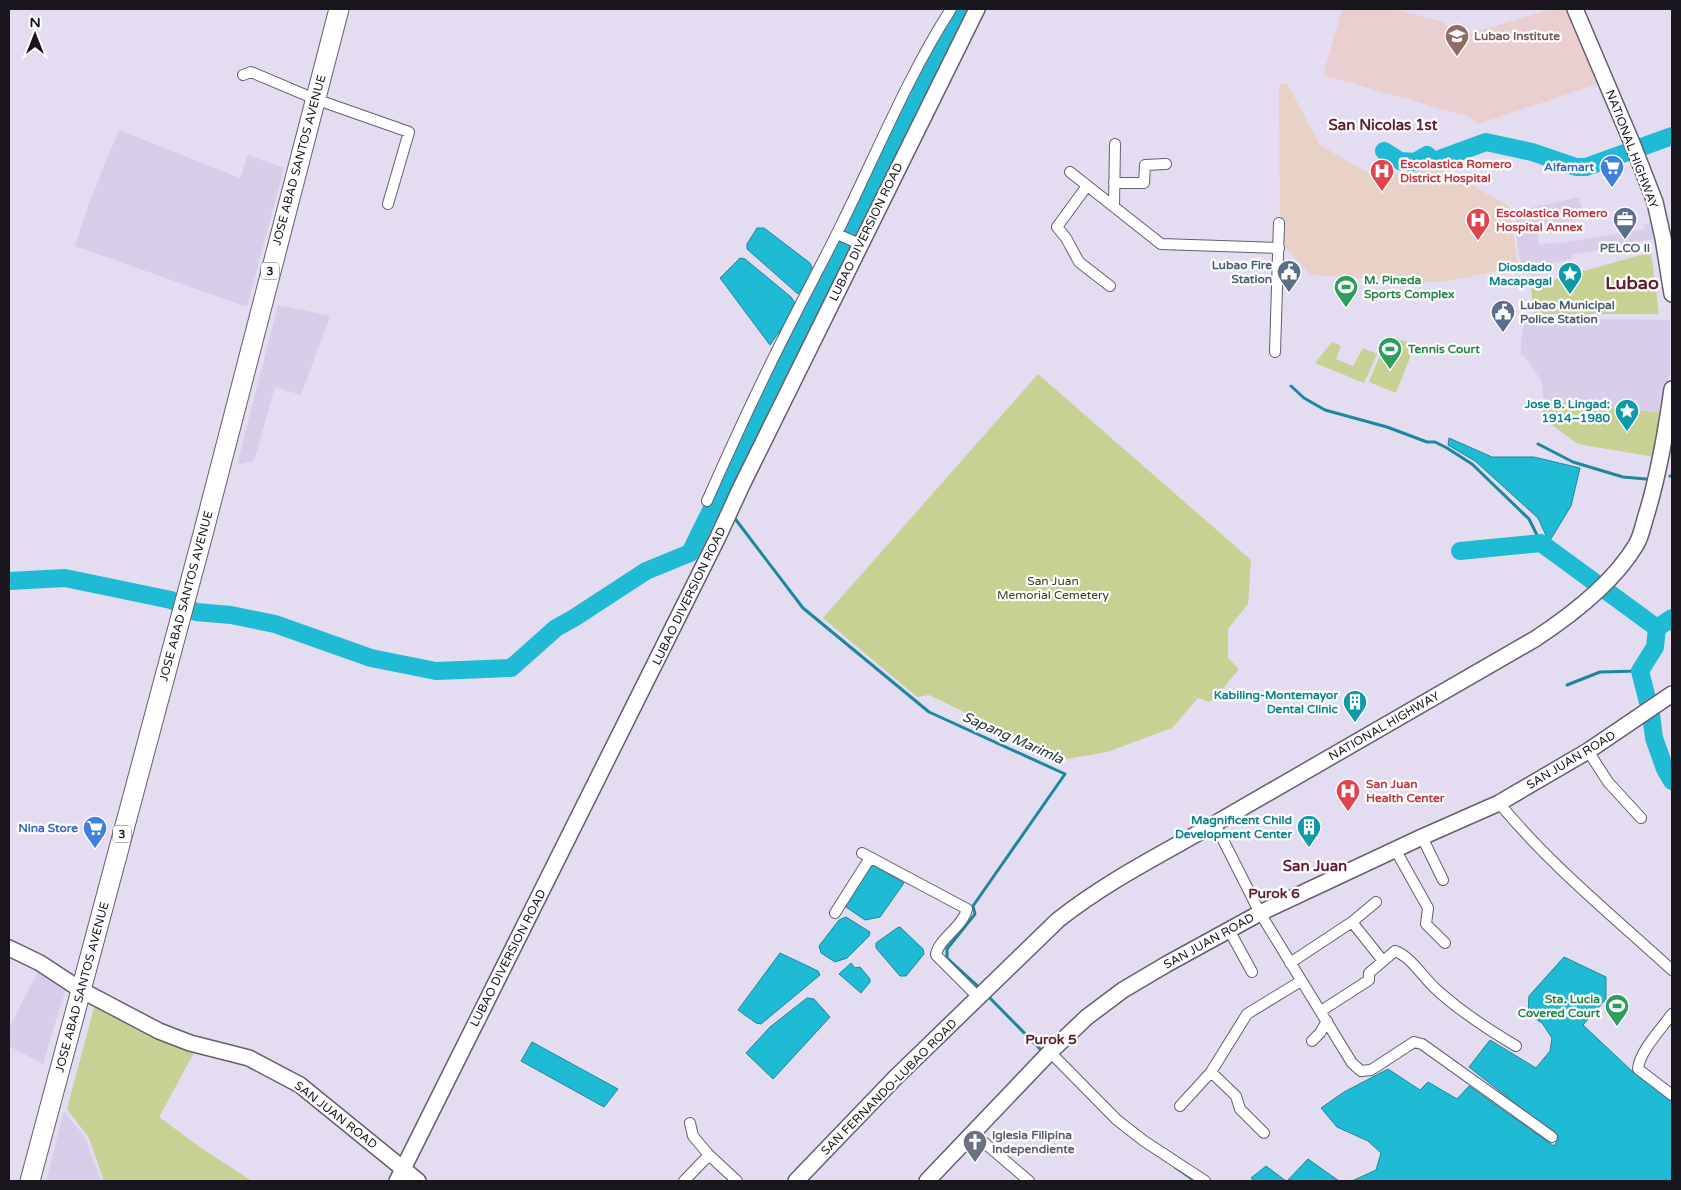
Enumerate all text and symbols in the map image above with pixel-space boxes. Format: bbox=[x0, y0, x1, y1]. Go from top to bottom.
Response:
north arrow bbox=[10, 10, 60, 60]
text: N bbox=[29, 14, 41, 31]
school or university icon: Lubao Institute bbox=[1444, 23, 1470, 57]
place label: Lubao Institute bbox=[1474, 29, 1560, 43]
street label: JOSE ABAD SANTOS AVENUE bbox=[269, 73, 329, 247]
street label: NATIONAL HIGHWAY bbox=[1603, 88, 1661, 210]
district label: San Nicolas 1st bbox=[1329, 116, 1438, 134]
supermarket icon: Alfamart bbox=[1599, 154, 1625, 188]
place label: Escolastica Romero District Hospital bbox=[1400, 157, 1512, 186]
hospital icon: Escolastica Romero District Hospital bbox=[1369, 158, 1395, 192]
place label: Alfamart bbox=[1544, 160, 1594, 174]
street label: LUBAO DIVERSION ROAD bbox=[826, 161, 906, 303]
place label: Escolastica Romero Hospital Annex bbox=[1496, 206, 1608, 235]
office icon: PELCO II bbox=[1612, 206, 1638, 240]
hospital icon: Escolastica Romero Hospital Annex bbox=[1465, 207, 1491, 241]
place label: PELCO II bbox=[1600, 241, 1650, 255]
place label: Lubao Fire Station bbox=[1212, 258, 1272, 286]
public building icon: Lubao Fire Station bbox=[1276, 259, 1302, 293]
place label: Diosdado Macapagal bbox=[1489, 260, 1552, 289]
place icon: Diosdado Macapagal bbox=[1557, 261, 1583, 295]
road number: 3 bbox=[261, 262, 279, 280]
district label: Lubao bbox=[1605, 272, 1659, 294]
place label: M. Pineda Sports Complex bbox=[1364, 273, 1455, 302]
sports icon: M. Pineda Sports Complex bbox=[1333, 274, 1359, 308]
place label: Lubao Municipal Police Station bbox=[1520, 298, 1615, 326]
public building icon: Lubao Municipal Police Station bbox=[1490, 299, 1516, 333]
sports icon: Tennis Court bbox=[1377, 336, 1403, 370]
place label: Tennis Court bbox=[1407, 342, 1480, 356]
place label: Jose B. Lingad: 1914–1980 bbox=[1524, 397, 1610, 425]
place icon: Jose B. Lingad: 1914–1980 bbox=[1614, 398, 1640, 432]
street label: JOSE ABAD SANTOS AVENUE bbox=[156, 509, 216, 683]
street label: LUBAO DIVERSION ROAD bbox=[649, 525, 729, 667]
park label: San Juan Memorial Cemetery bbox=[997, 574, 1110, 602]
place label: Kabiling-Montemayor Dental Clinic bbox=[1214, 688, 1339, 716]
street label: NATIONAL HIGHWAY bbox=[1326, 688, 1442, 763]
building icon: Kabiling-Montemayor Dental Clinic bbox=[1342, 689, 1368, 723]
water label: Sapang Marimla bbox=[960, 708, 1067, 768]
street label: SAN JUAN ROAD bbox=[1524, 728, 1618, 792]
place label: San Juan Health Center bbox=[1366, 777, 1445, 805]
hospital icon: San Juan Health Center bbox=[1335, 778, 1361, 812]
place label: Magnificent Child Development Center bbox=[1175, 813, 1292, 842]
building icon: Magnificent Child Development Center bbox=[1296, 814, 1322, 848]
supermarket icon: Nina Store bbox=[82, 815, 108, 849]
place label: Nina Store bbox=[18, 821, 78, 835]
road number: 3 bbox=[113, 826, 131, 842]
district label: San Juan bbox=[1283, 857, 1347, 875]
district label: Purok 6 bbox=[1248, 885, 1300, 902]
street label: LUBAO DIVERSION ROAD bbox=[467, 887, 549, 1029]
street label: JOSE ABAD SANTOS AVENUE bbox=[52, 900, 112, 1074]
street label: SAN JUAN ROAD bbox=[1161, 910, 1257, 972]
place label: Sta. Lucia Covered Court bbox=[1518, 992, 1600, 1020]
sports icon: Sta. Lucia Covered Court bbox=[1604, 993, 1630, 1027]
street label: SAN FERNANDO-LUBAO ROAD bbox=[818, 1016, 960, 1158]
district label: Purok 5 bbox=[1025, 1031, 1077, 1048]
street label: SAN JUAN ROAD bbox=[292, 1078, 380, 1152]
place label: Iglesia Filipina Independiente bbox=[992, 1128, 1075, 1157]
church icon: Iglesia Filipina Independiente bbox=[962, 1129, 988, 1163]

